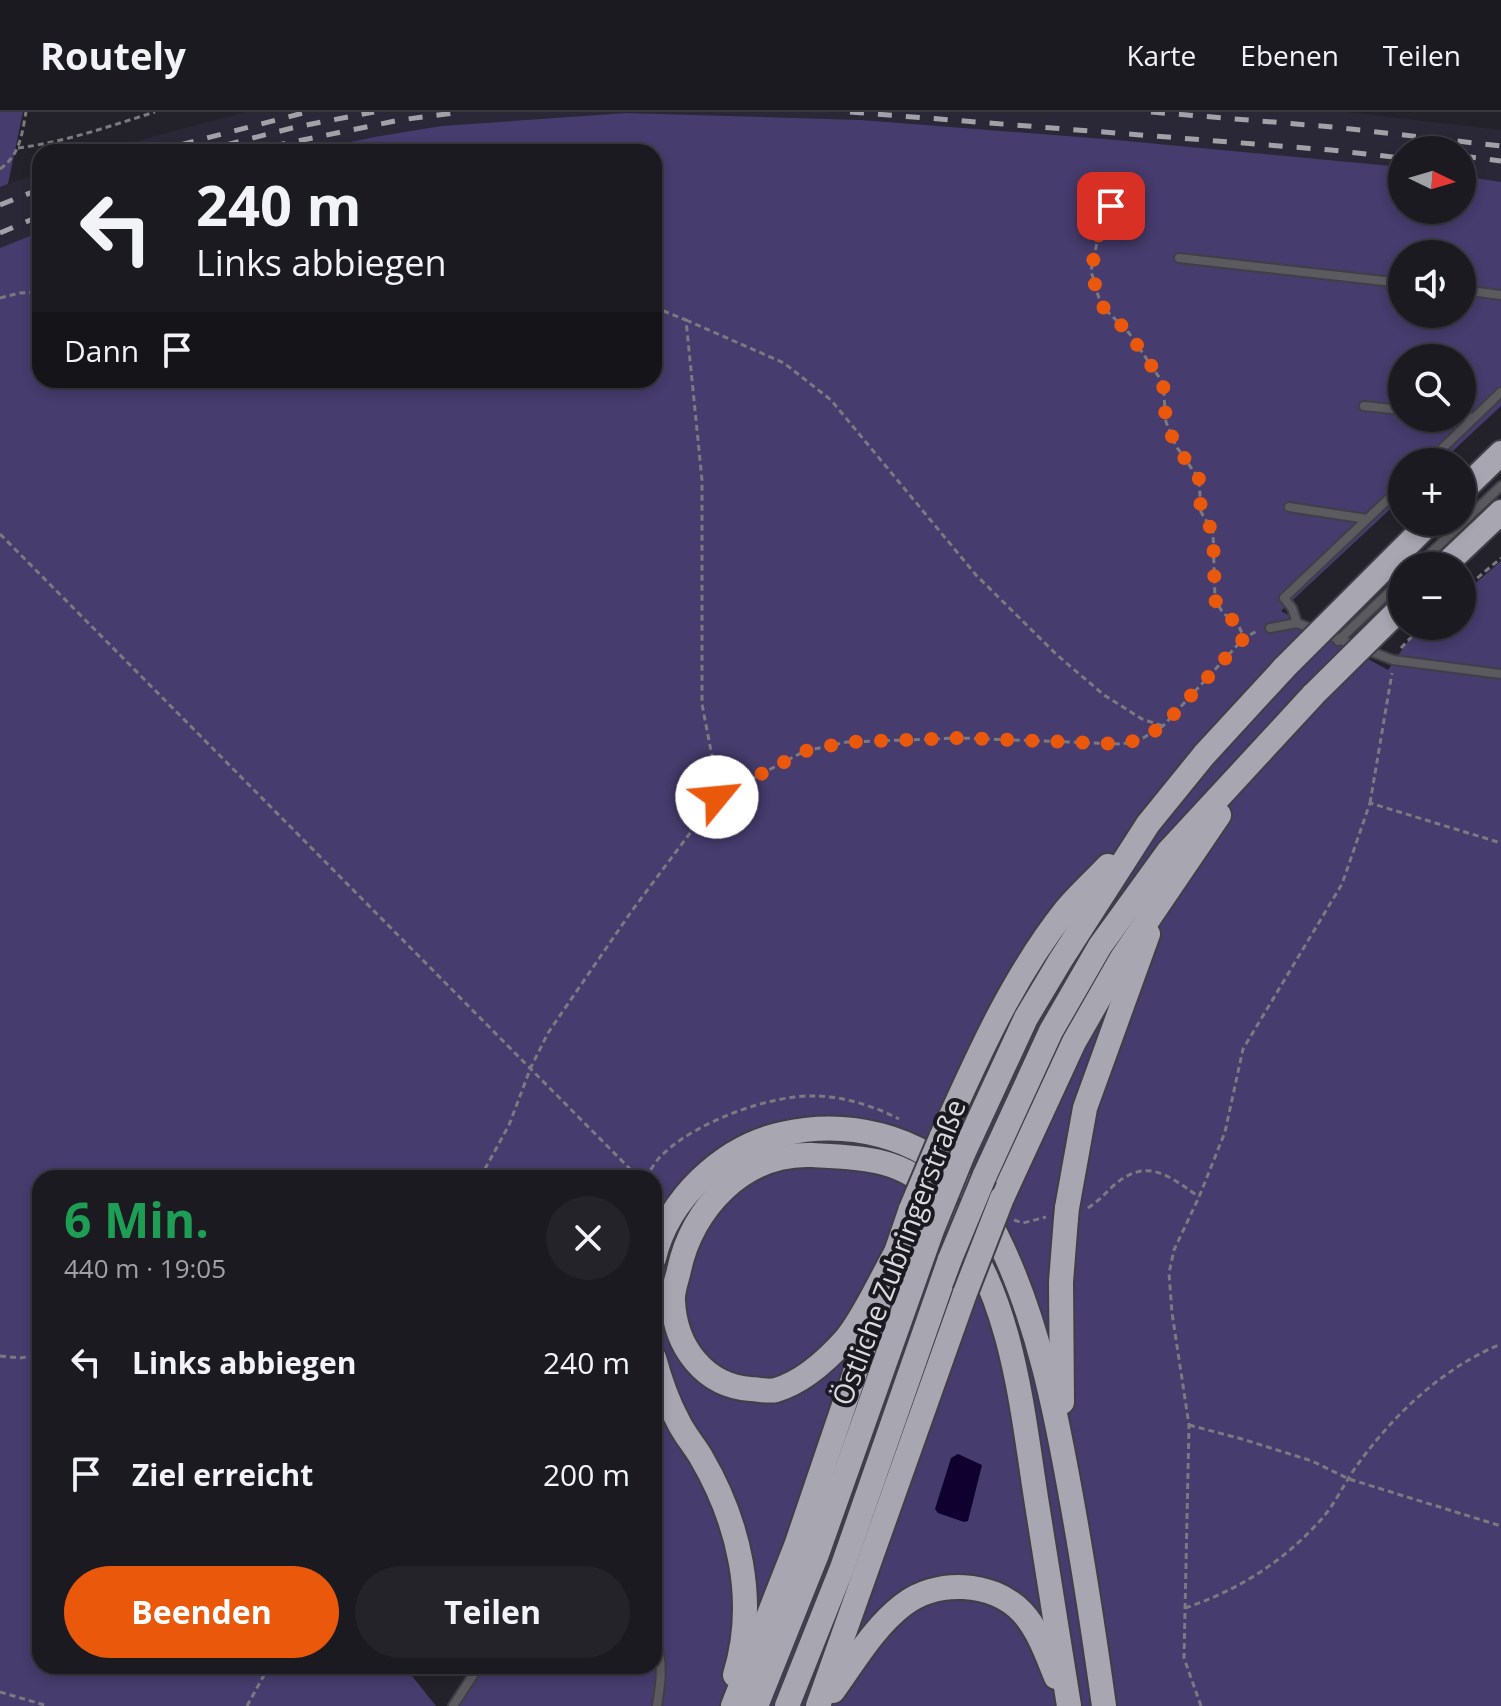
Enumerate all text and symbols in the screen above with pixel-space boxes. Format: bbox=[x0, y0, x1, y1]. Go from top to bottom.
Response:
text: Routely bbox=[40, 29, 186, 81]
text: Karte bbox=[1126, 36, 1196, 74]
text: Ebenen bbox=[1240, 36, 1339, 74]
text: Teilen bbox=[1383, 36, 1461, 74]
north arrow bbox=[1388, 136, 1476, 224]
map controls bbox=[1388, 136, 1476, 640]
text: 240 m bbox=[196, 166, 362, 242]
pin bbox=[1077, 172, 1145, 240]
icon: left bbox=[64, 176, 168, 280]
icon: arrive bbox=[1089, 184, 1133, 228]
text: Links abbiegen bbox=[196, 238, 447, 287]
button: sound bbox=[1388, 240, 1476, 328]
icon: arrive bbox=[155, 328, 199, 372]
text: Dann bbox=[64, 330, 139, 371]
button: search bbox=[1388, 344, 1476, 432]
button: + bbox=[1388, 448, 1476, 536]
button: − bbox=[1388, 552, 1476, 640]
position arrow bbox=[675, 755, 759, 839]
street label: Östliche Zubringerstraße bbox=[822, 1094, 974, 1410]
text: 6 Min. bbox=[64, 1187, 209, 1252]
button: close bbox=[546, 1196, 630, 1280]
text: 440 m · 19:05 bbox=[64, 1250, 226, 1286]
icon: left bbox=[64, 1340, 108, 1384]
text: Links abbiegen bbox=[132, 1342, 357, 1383]
text: 240 m bbox=[543, 1342, 630, 1383]
icon: arrive bbox=[64, 1452, 108, 1496]
text: Ziel erreicht bbox=[132, 1454, 313, 1495]
text: 200 m bbox=[543, 1454, 630, 1495]
button: Beenden bbox=[64, 1566, 339, 1658]
button: Teilen bbox=[355, 1566, 630, 1658]

